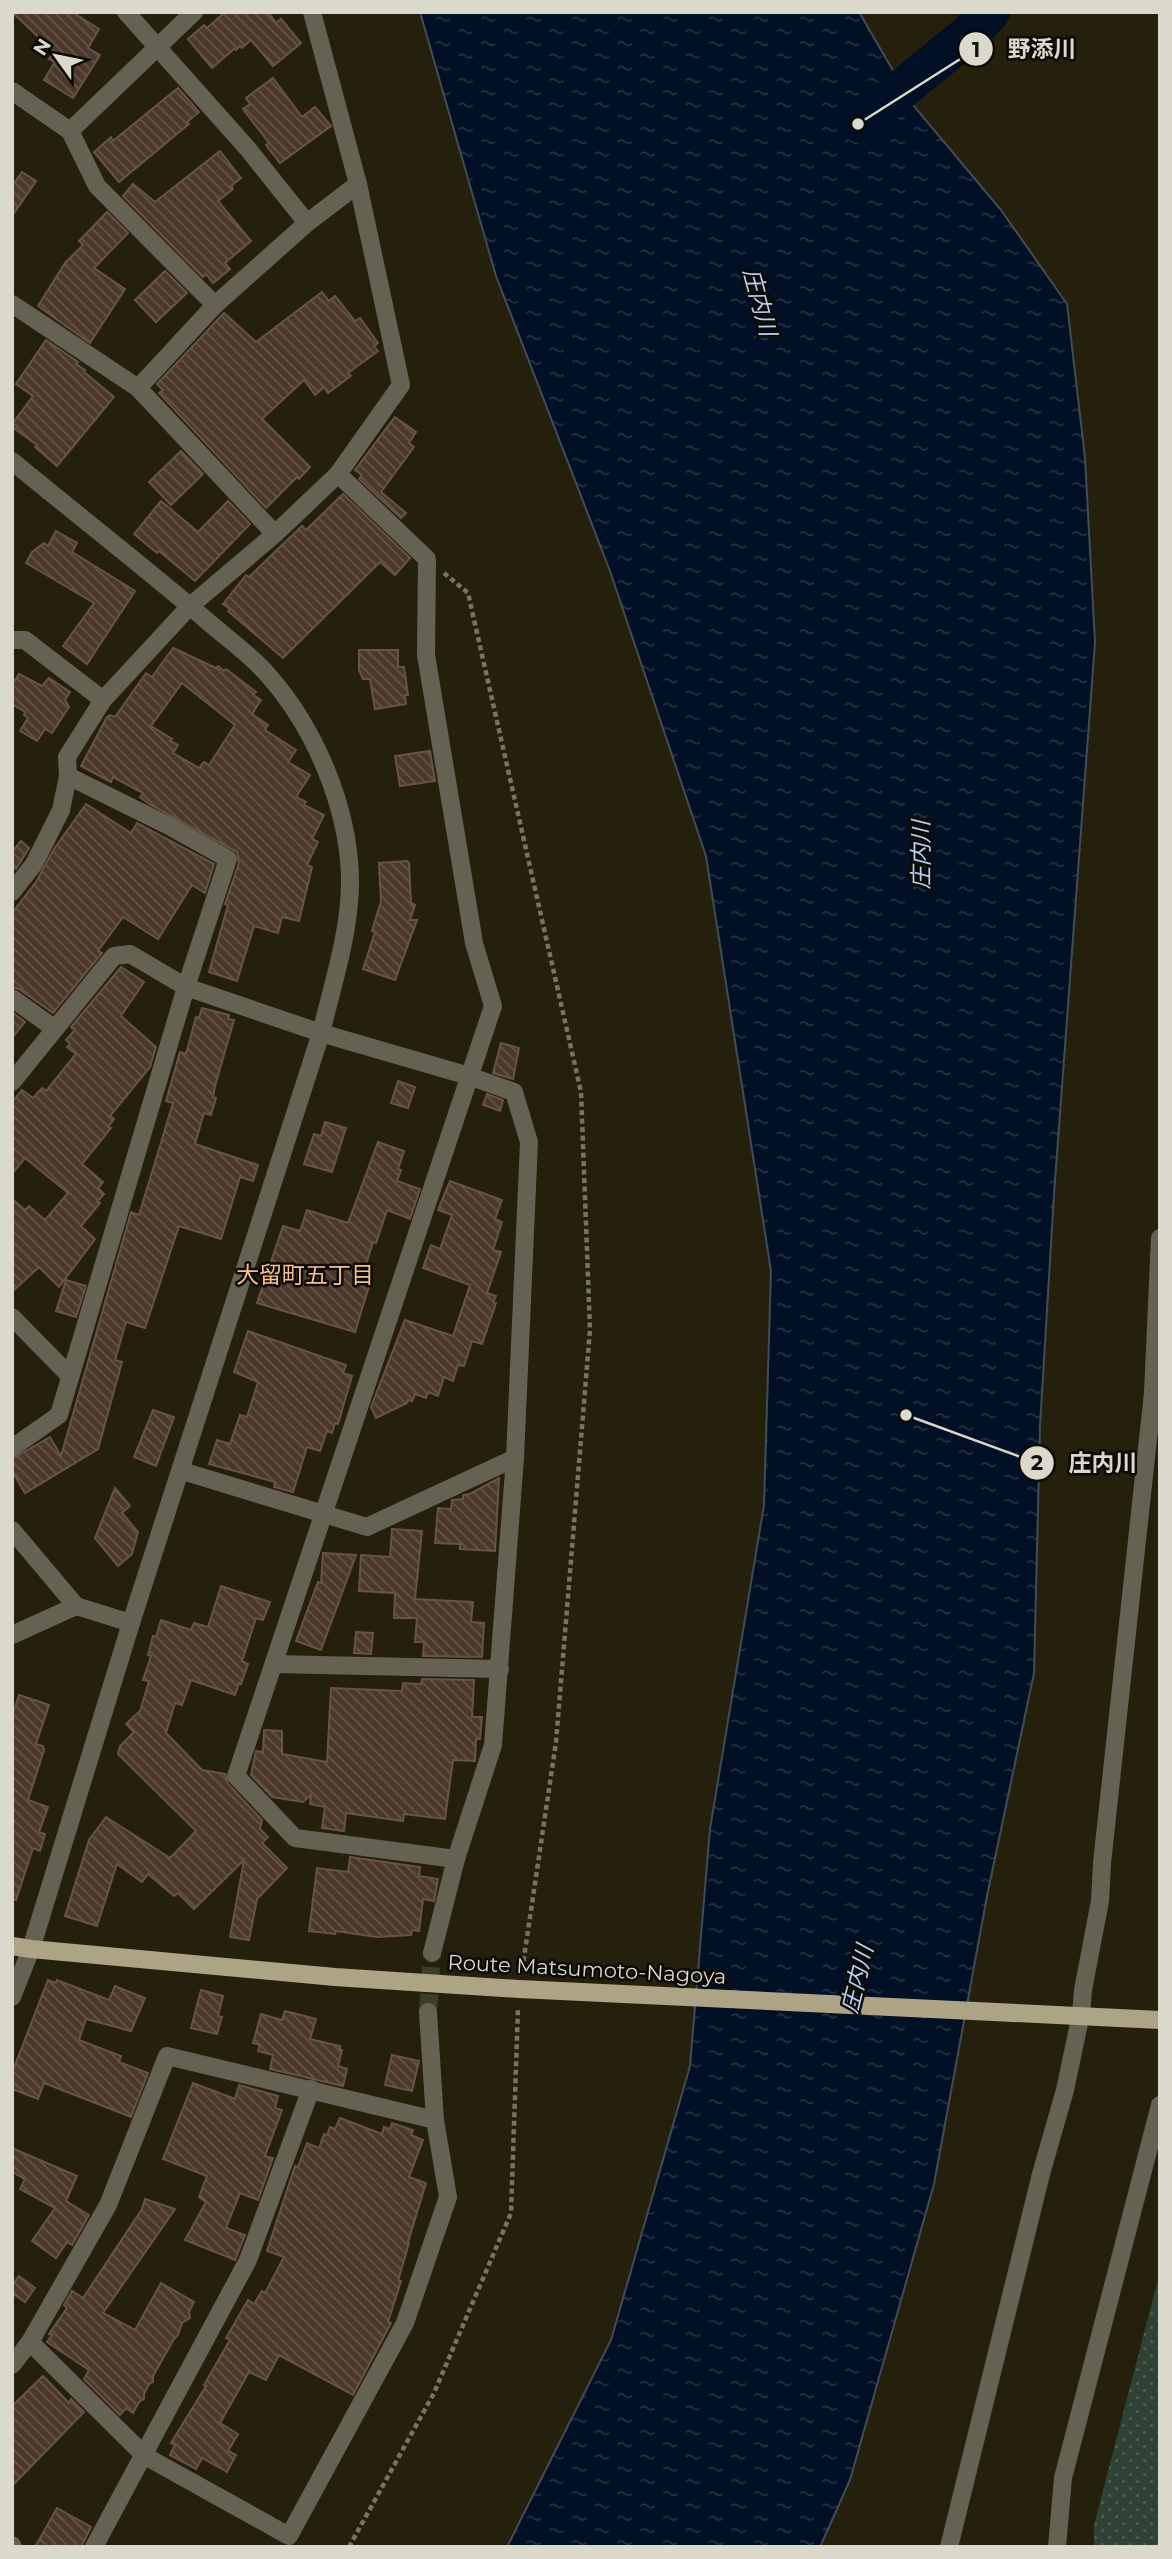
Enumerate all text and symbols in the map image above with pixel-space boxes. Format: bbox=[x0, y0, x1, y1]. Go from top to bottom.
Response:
north arrow bbox=[21, 21, 91, 91]
callout: 野添川 bbox=[958, 27, 1090, 71]
text: N bbox=[28, 34, 56, 60]
text: 野添川 bbox=[1008, 35, 1077, 63]
text: 1 bbox=[972, 37, 980, 62]
water label: 庄内川 bbox=[738, 265, 783, 342]
water label: 庄内川 bbox=[907, 818, 935, 890]
district label: 大留町五丁目 bbox=[236, 1261, 374, 1289]
callout: 庄内川 bbox=[1019, 1441, 1151, 1485]
text: 庄内川 bbox=[1069, 1449, 1138, 1477]
text: 2 bbox=[1031, 1450, 1043, 1475]
water label: 庄内川 bbox=[835, 1939, 880, 2016]
street label: Route Matsumoto-Nagoya bbox=[447, 1949, 727, 1989]

